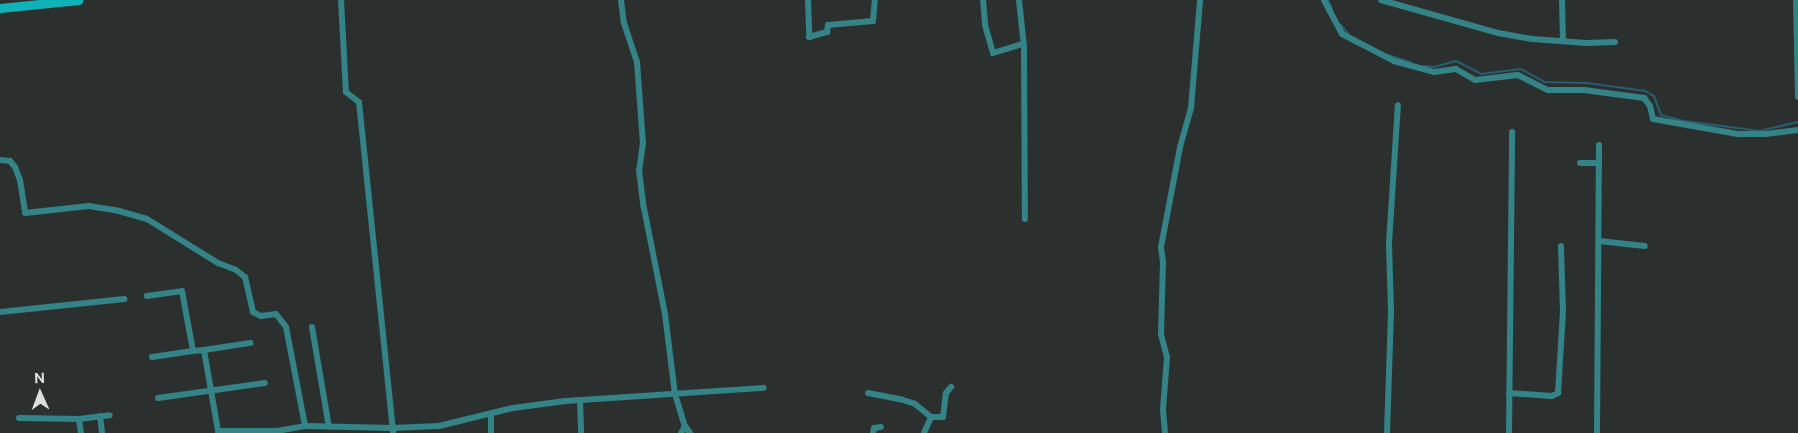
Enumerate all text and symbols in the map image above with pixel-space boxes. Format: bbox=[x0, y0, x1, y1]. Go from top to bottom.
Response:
north arrow bbox=[15, 368, 65, 418]
text: N bbox=[34, 370, 45, 386]

